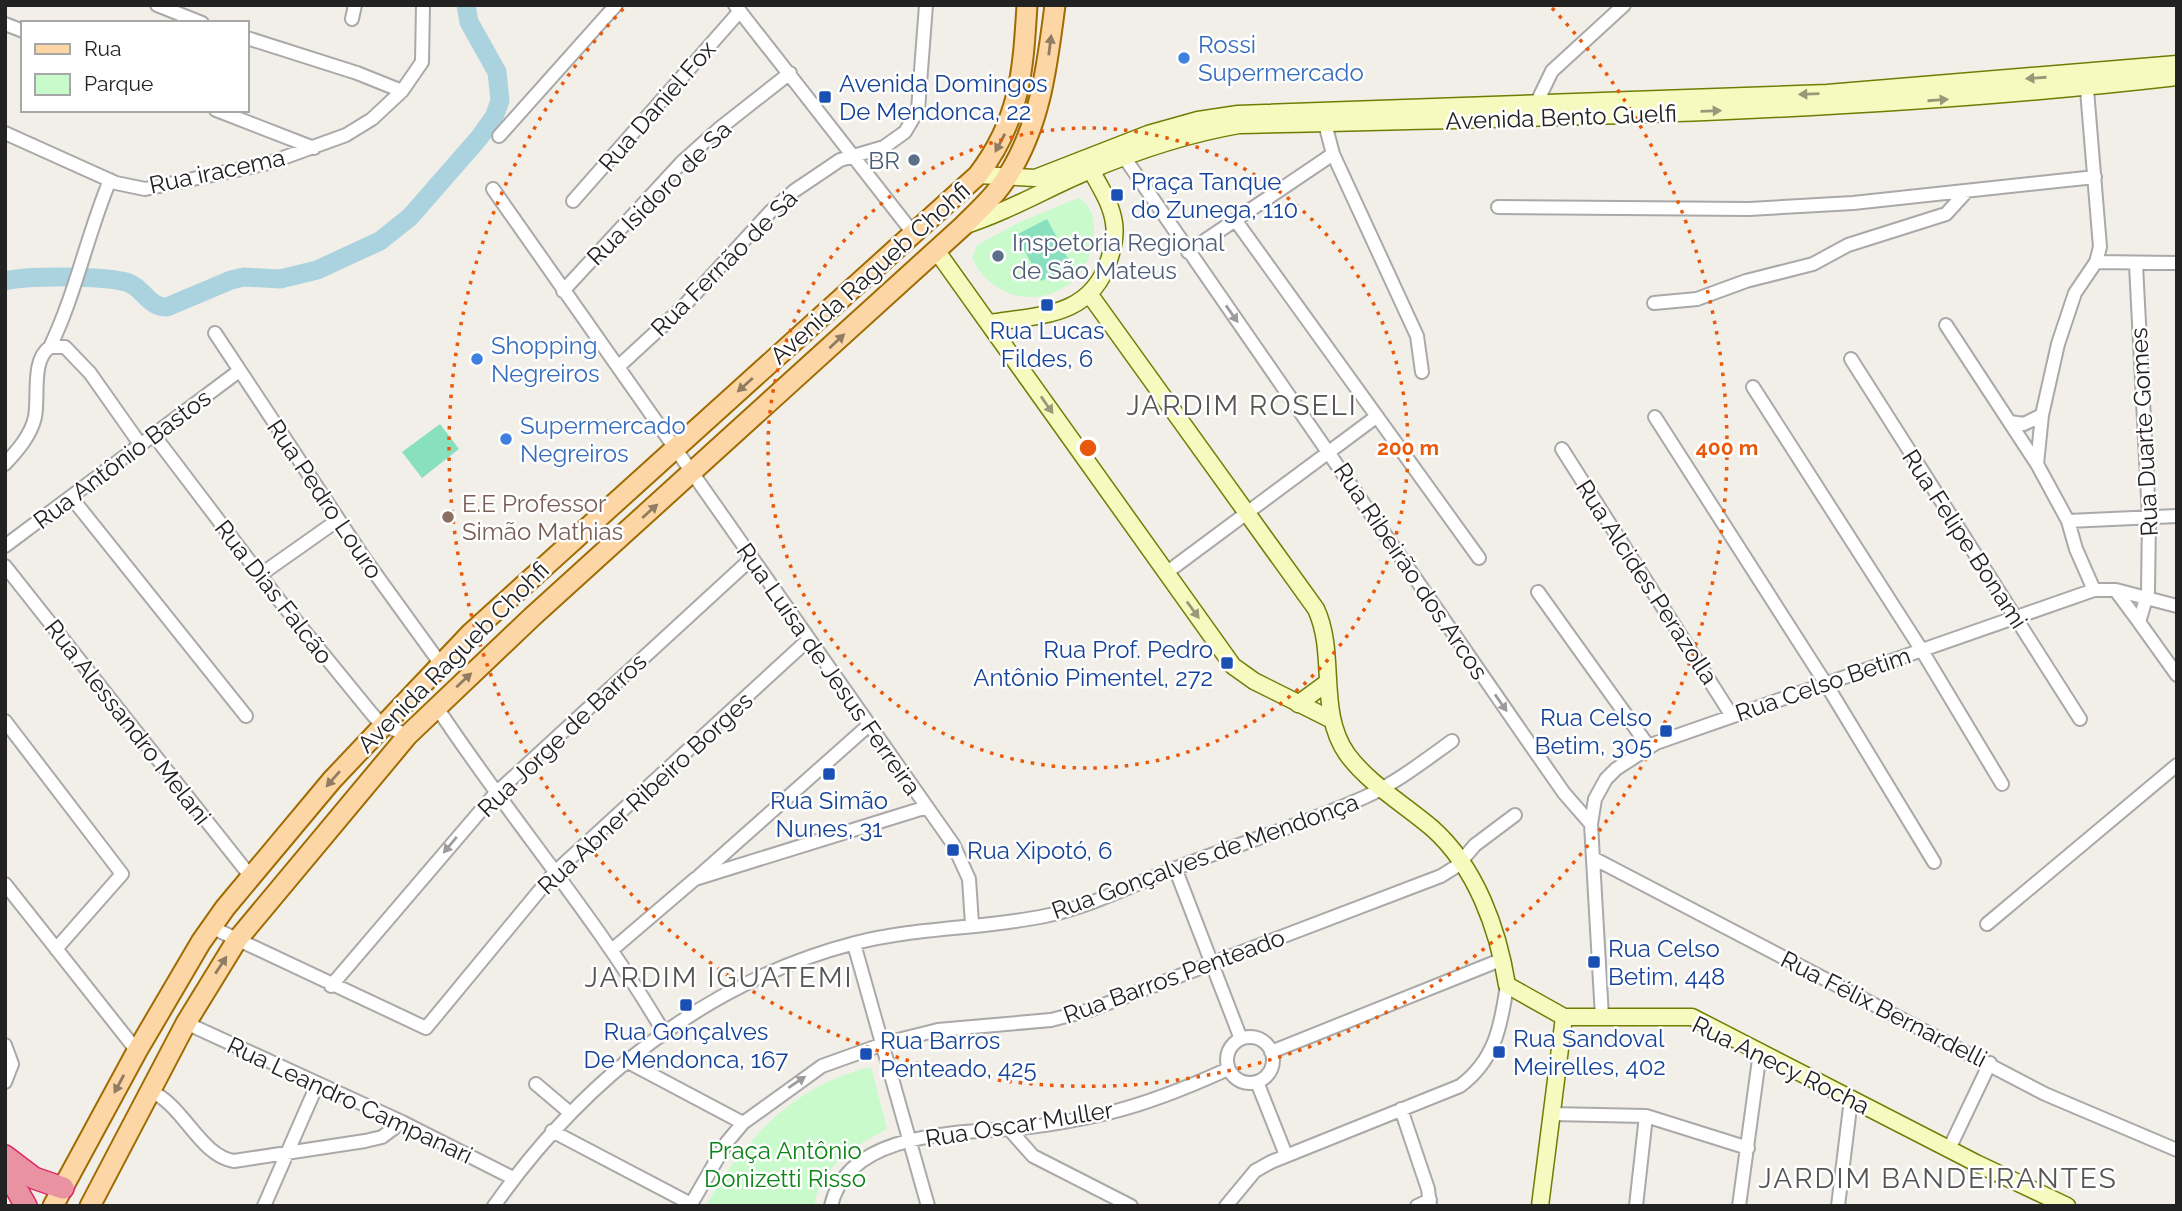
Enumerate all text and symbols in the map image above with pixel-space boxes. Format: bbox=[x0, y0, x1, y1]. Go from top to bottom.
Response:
legend bbox=[21, 21, 248, 112]
place label: Rossi Supermercado bbox=[1198, 30, 1364, 87]
one-way arrow bbox=[1045, 34, 1056, 56]
street label: Rua Daniel Fox bbox=[592, 35, 722, 177]
text: Rua bbox=[84, 36, 121, 61]
marker: Rossi Supermercado bbox=[1176, 50, 1192, 66]
place label: Avenida Domingos De Mendonca, 22 bbox=[839, 69, 1048, 126]
text: Parque bbox=[84, 71, 153, 96]
one-way arrow bbox=[2024, 72, 2046, 83]
one-way arrow bbox=[1798, 88, 1820, 100]
marker: Avenida Domingos De Mendonca, 22 bbox=[817, 89, 833, 105]
one-way arrow bbox=[1927, 94, 1949, 105]
street label: Avenida Bento Guelfi bbox=[1445, 98, 1677, 136]
one-way arrow bbox=[1700, 106, 1722, 117]
street label: Rua Isidoro de Sa bbox=[581, 115, 737, 271]
one-way arrow bbox=[994, 133, 1006, 153]
street label: Rua iracema bbox=[147, 142, 287, 200]
place label: BR bbox=[868, 146, 900, 175]
marker: BR bbox=[906, 152, 922, 168]
place label: Praça Tanque do Zunega, 110 bbox=[1131, 167, 1298, 224]
street label: Avenida Ragueb Chohfi bbox=[764, 176, 976, 370]
street label: Rua Fernão de Sá bbox=[645, 184, 803, 342]
marker: Praça Tanque do Zunega, 110 bbox=[1109, 187, 1125, 203]
place label: Inspetoria Regional de São Mateus bbox=[1012, 228, 1225, 285]
marker: Inspetoria Regional de São Mateus bbox=[990, 248, 1006, 264]
marker: Rua Lucas Fildes, 6 bbox=[1039, 297, 1055, 313]
one-way arrow bbox=[1225, 305, 1239, 323]
place label: Rua Lucas Fildes, 6 bbox=[990, 316, 1105, 373]
street label: Rua Duarte Gomes bbox=[2124, 327, 2164, 537]
place label: Shopping Negreiros bbox=[491, 331, 600, 388]
one-way arrow bbox=[828, 333, 846, 349]
marker: Shopping Negreiros bbox=[469, 351, 485, 367]
one-way arrow bbox=[737, 376, 754, 392]
street label: Rua Antônio Bastos bbox=[28, 383, 216, 535]
district label: JARDIM ROSELI bbox=[1126, 389, 1358, 422]
one-way arrow bbox=[1040, 396, 1054, 414]
place label: Supermercado Negreiros bbox=[520, 411, 686, 468]
street label: Rua Pedro Louro bbox=[261, 414, 389, 584]
marker: Supermercado Negreiros bbox=[498, 431, 514, 447]
text: 200 m bbox=[1377, 435, 1439, 460]
text: 400 m bbox=[1696, 435, 1758, 460]
centre of rings bbox=[1076, 436, 1100, 460]
street label: Rua Felipe Bonami bbox=[1896, 444, 2034, 634]
street label: Rua Ribeirão dos Arcos bbox=[1328, 457, 1494, 685]
street label: Rua Alcides Perazolla bbox=[1570, 474, 1724, 690]
place label: E.E Professor Simão Mathias bbox=[462, 489, 623, 546]
one-way arrow bbox=[642, 503, 659, 519]
marker: E.E Professor Simão Mathias bbox=[440, 509, 456, 525]
street label: Rua Dias Falcão bbox=[209, 514, 339, 670]
street label: Rua Luísa de Jesus Ferreira bbox=[731, 537, 927, 801]
street label: Avenida Ragueb Chohfi bbox=[351, 555, 555, 759]
one-way arrow bbox=[1186, 601, 1200, 620]
street label: Rua Alessandro Melani bbox=[39, 614, 217, 830]
place label: Rua Prof. Pedro Antônio Pimentel, 272 bbox=[973, 635, 1213, 692]
street label: Rua Celso Betim bbox=[1732, 640, 1914, 728]
street label: Rua Jorge de Barros bbox=[472, 647, 652, 823]
marker: Rua Prof. Pedro Antônio Pimentel, 272 bbox=[1219, 655, 1235, 671]
one-way arrow bbox=[455, 673, 472, 689]
street label: Rua Abner Ribeiro Borges bbox=[531, 686, 759, 900]
one-way arrow bbox=[1494, 693, 1507, 712]
place label: Rua Celso Betim, 305 bbox=[1535, 703, 1652, 760]
marker: Rua Celso Betim, 305 bbox=[1658, 723, 1674, 739]
marker: Rua Simão Nunes, 31 bbox=[821, 766, 837, 782]
one-way arrow bbox=[326, 770, 341, 787]
place label: Rua Simão Nunes, 31 bbox=[770, 786, 888, 843]
street label: Rua Gonçalves de Mendonça bbox=[1048, 787, 1362, 925]
place label: Rua Xipotó, 6 bbox=[967, 836, 1113, 865]
one-way arrow bbox=[443, 837, 458, 854]
marker: Rua Xipotó, 6 bbox=[945, 842, 961, 858]
street label: Rua Barros Penteado bbox=[1059, 922, 1289, 1030]
place label: Rua Celso Betim, 448 bbox=[1608, 934, 1725, 991]
street label: Rua Félix Bernardelli bbox=[1776, 944, 1992, 1074]
marker: Rua Celso Betim, 448 bbox=[1586, 954, 1602, 970]
one-way arrow bbox=[215, 955, 228, 974]
district label: JARDIM IGUATEMI bbox=[585, 961, 853, 994]
marker: Rua Gonçalves De Mendonca, 167 bbox=[678, 997, 694, 1013]
street label: Rua Anecy Rocha bbox=[1688, 1009, 1874, 1121]
place label: Rua Gonçalves De Mendonca, 167 bbox=[584, 1017, 789, 1074]
place label: Rua Sandoval Meirelles, 402 bbox=[1513, 1024, 1666, 1081]
place label: Rua Barros Penteado, 425 bbox=[880, 1026, 1037, 1083]
street label: Rua Leandro Campanari bbox=[223, 1030, 477, 1170]
marker: Rua Sandoval Meirelles, 402 bbox=[1491, 1044, 1507, 1060]
marker: Rua Barros Penteado, 425 bbox=[858, 1046, 874, 1062]
one-way arrow bbox=[113, 1074, 125, 1094]
one-way arrow bbox=[788, 1075, 806, 1089]
street label: Rua Oscar Muller bbox=[923, 1095, 1116, 1153]
park label: Praça Antônio Donizetti Risso bbox=[704, 1136, 866, 1193]
district label: JARDIM BANDEIRANTES bbox=[1758, 1162, 2118, 1195]

